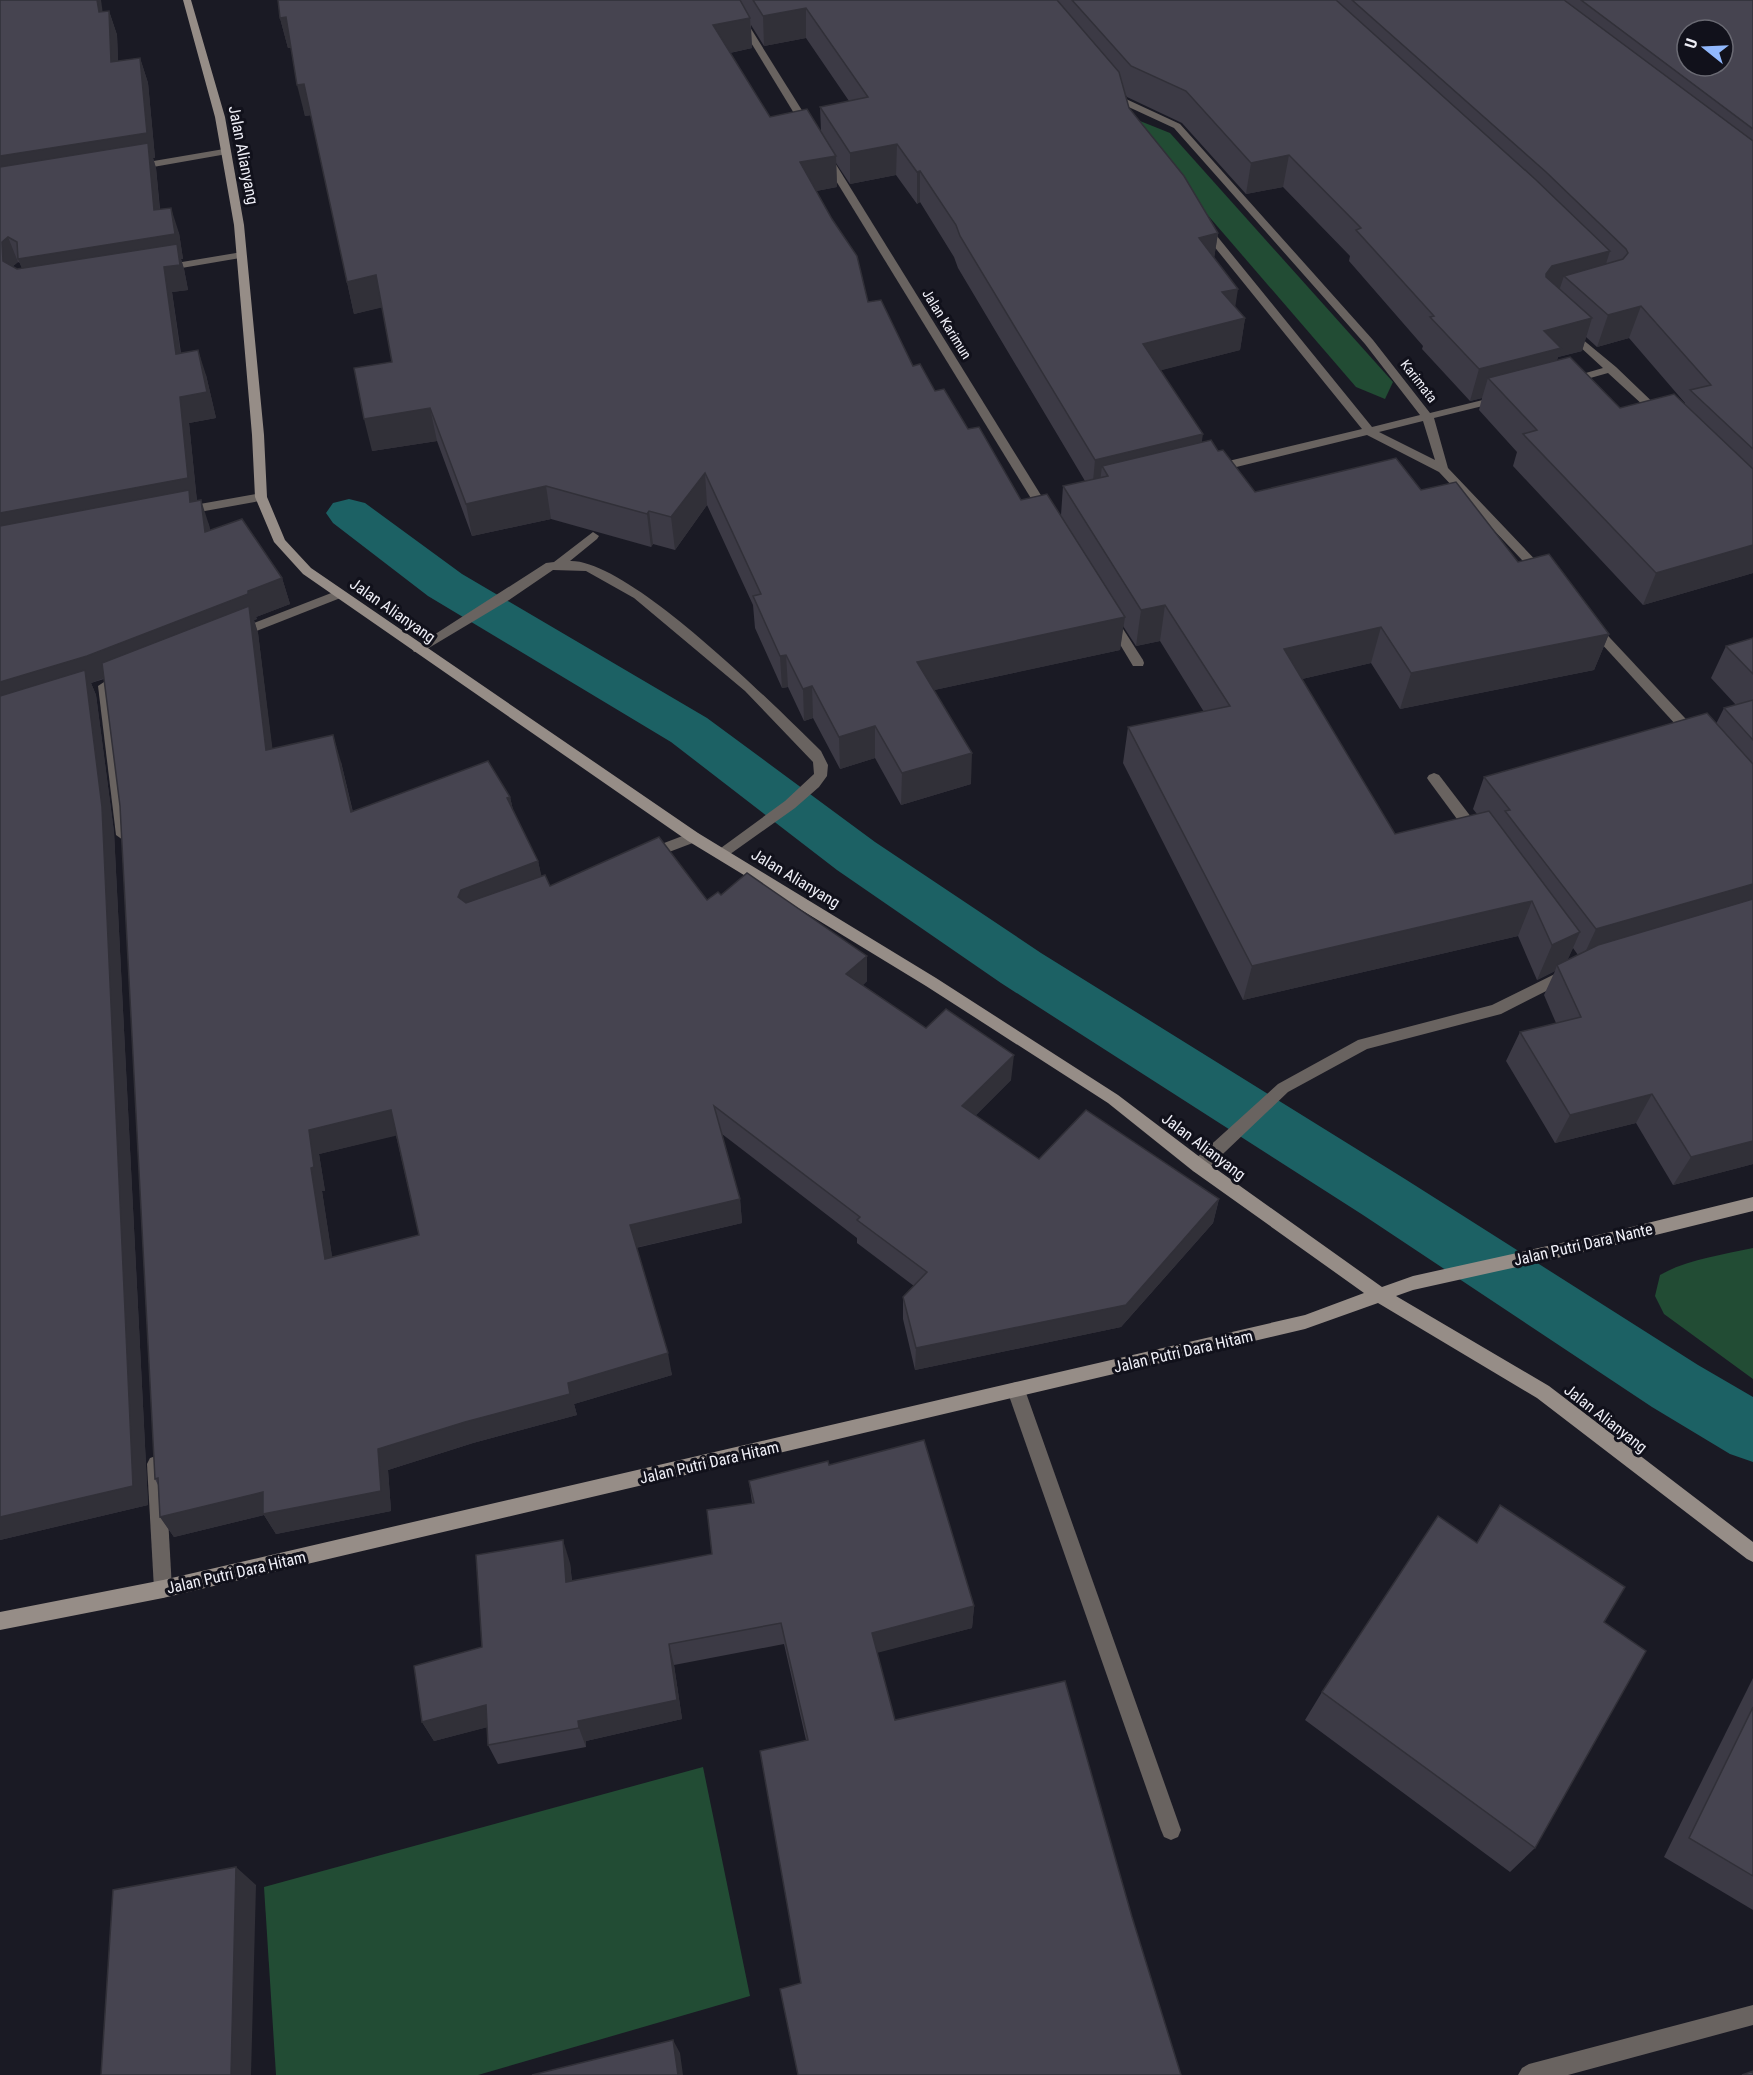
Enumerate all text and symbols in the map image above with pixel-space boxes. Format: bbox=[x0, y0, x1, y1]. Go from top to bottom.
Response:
north arrow bbox=[1675, 18, 1735, 78]
text: U bbox=[1681, 36, 1702, 51]
street label: Jalan Alianyang bbox=[225, 104, 262, 206]
street label: Jalan Karimun bbox=[919, 286, 975, 362]
street label: Karimata bbox=[1397, 356, 1441, 406]
street label: Jalan Alianyang bbox=[346, 574, 439, 647]
street label: Jalan Alianyang bbox=[748, 845, 843, 912]
street label: Jalan Alianyang bbox=[1158, 1109, 1249, 1184]
street label: Jalan Putri Dara Nante bbox=[1512, 1219, 1654, 1270]
street label: Jalan Putri Dara Hitam bbox=[1112, 1326, 1255, 1377]
street label: Jalan Alianyang bbox=[1560, 1380, 1651, 1457]
street label: Jalan Putri Dara Hitam bbox=[638, 1437, 781, 1488]
street label: Jalan Putri Dara Hitam bbox=[165, 1547, 308, 1598]

